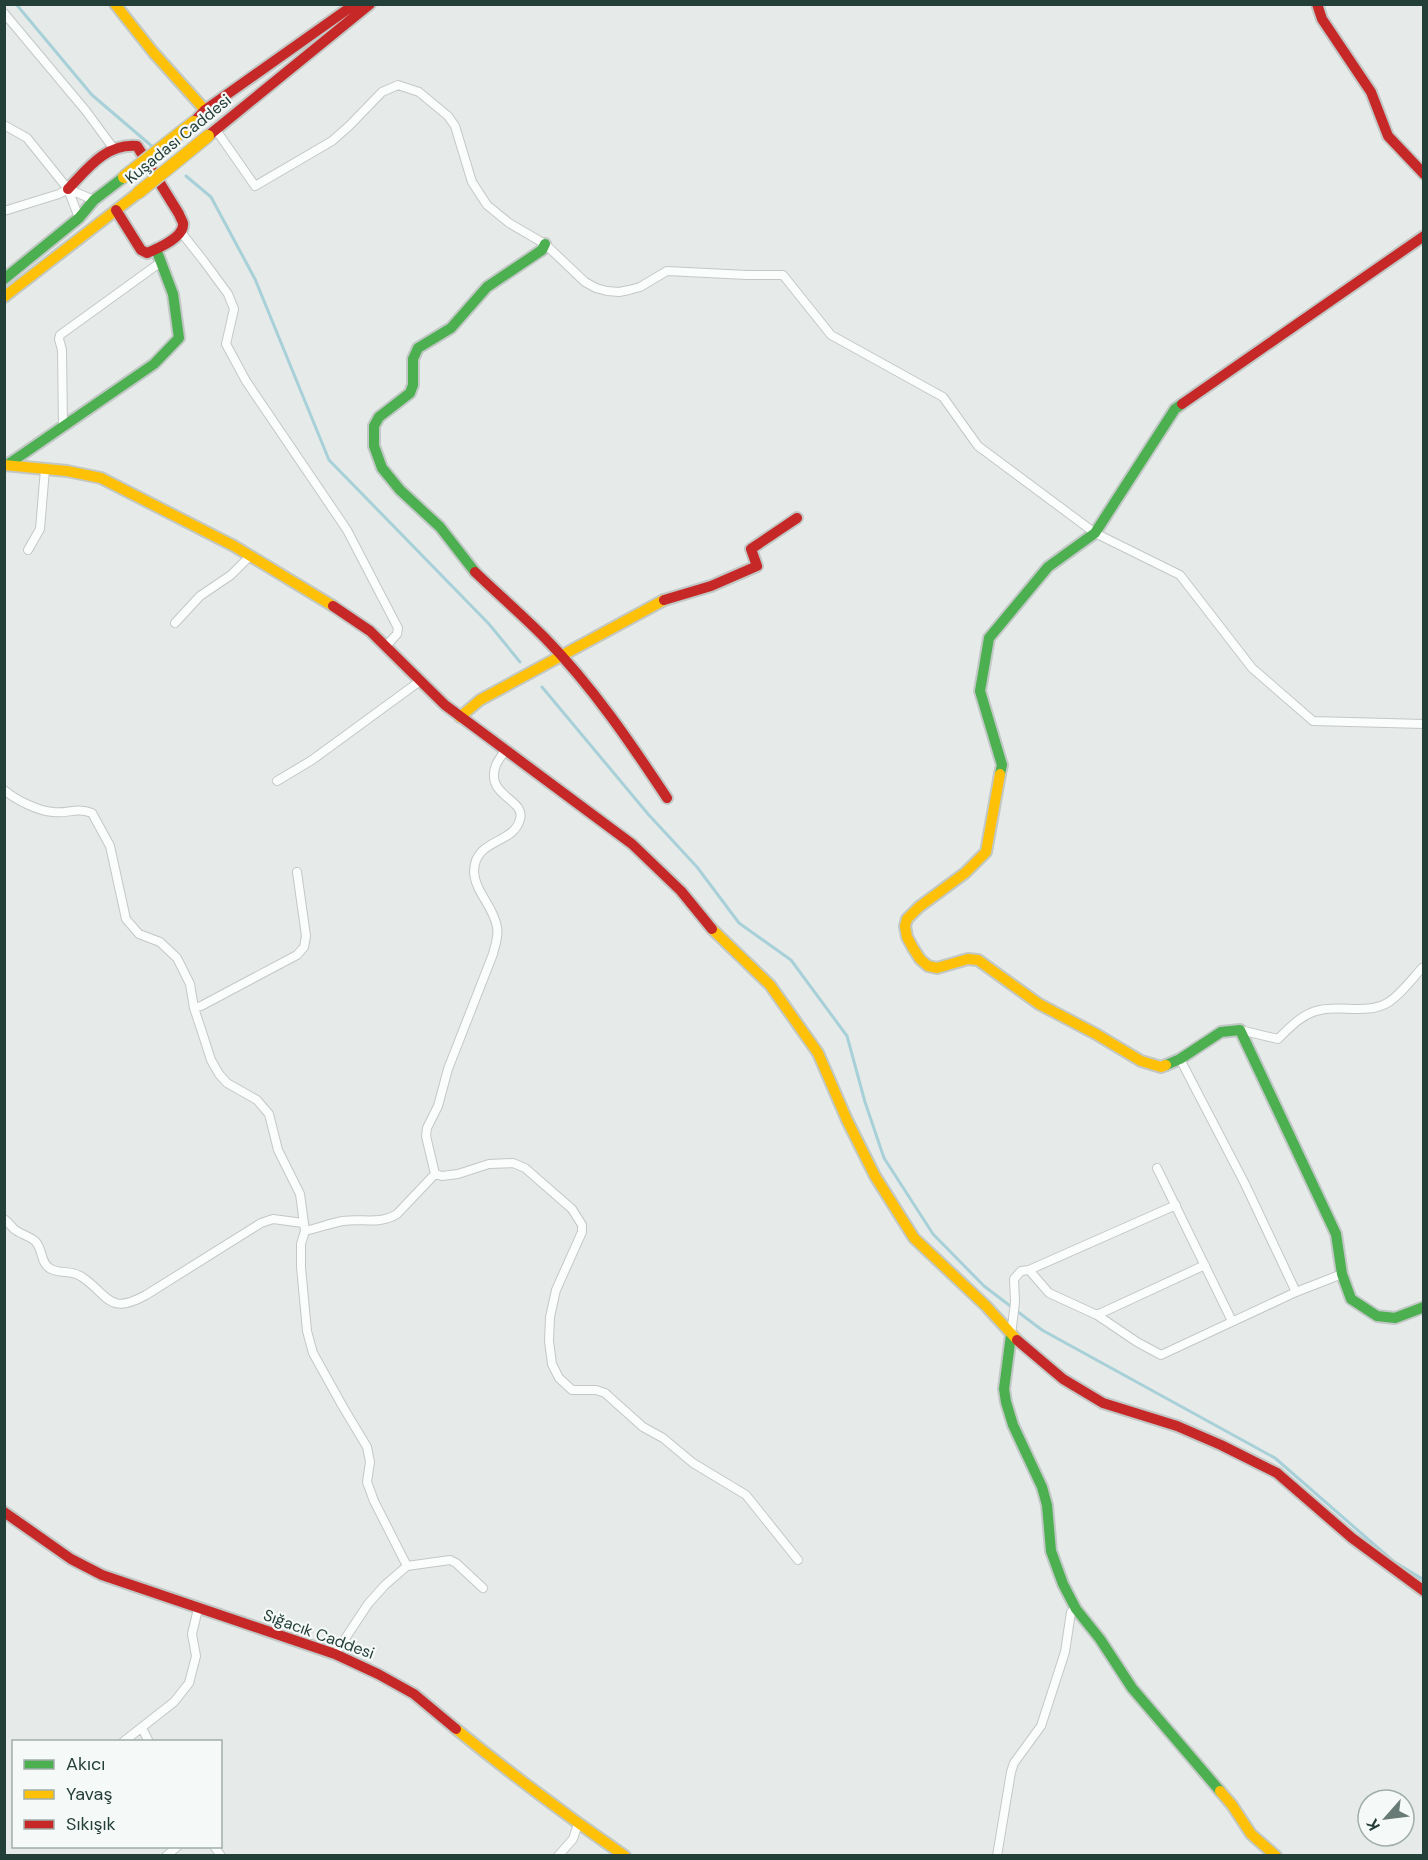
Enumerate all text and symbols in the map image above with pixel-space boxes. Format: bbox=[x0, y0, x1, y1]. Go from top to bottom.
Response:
street label: Kuşadası Caddesi bbox=[121, 90, 235, 188]
street label: Sığacık Caddesi bbox=[261, 1604, 377, 1664]
legend bbox=[12, 1740, 222, 1848]
text: Akıcı bbox=[66, 1752, 105, 1776]
text: Yavaş bbox=[66, 1782, 112, 1806]
north arrow bbox=[1356, 1788, 1416, 1848]
text: Sıkışık bbox=[66, 1812, 116, 1836]
text: K bbox=[1361, 1815, 1385, 1834]

